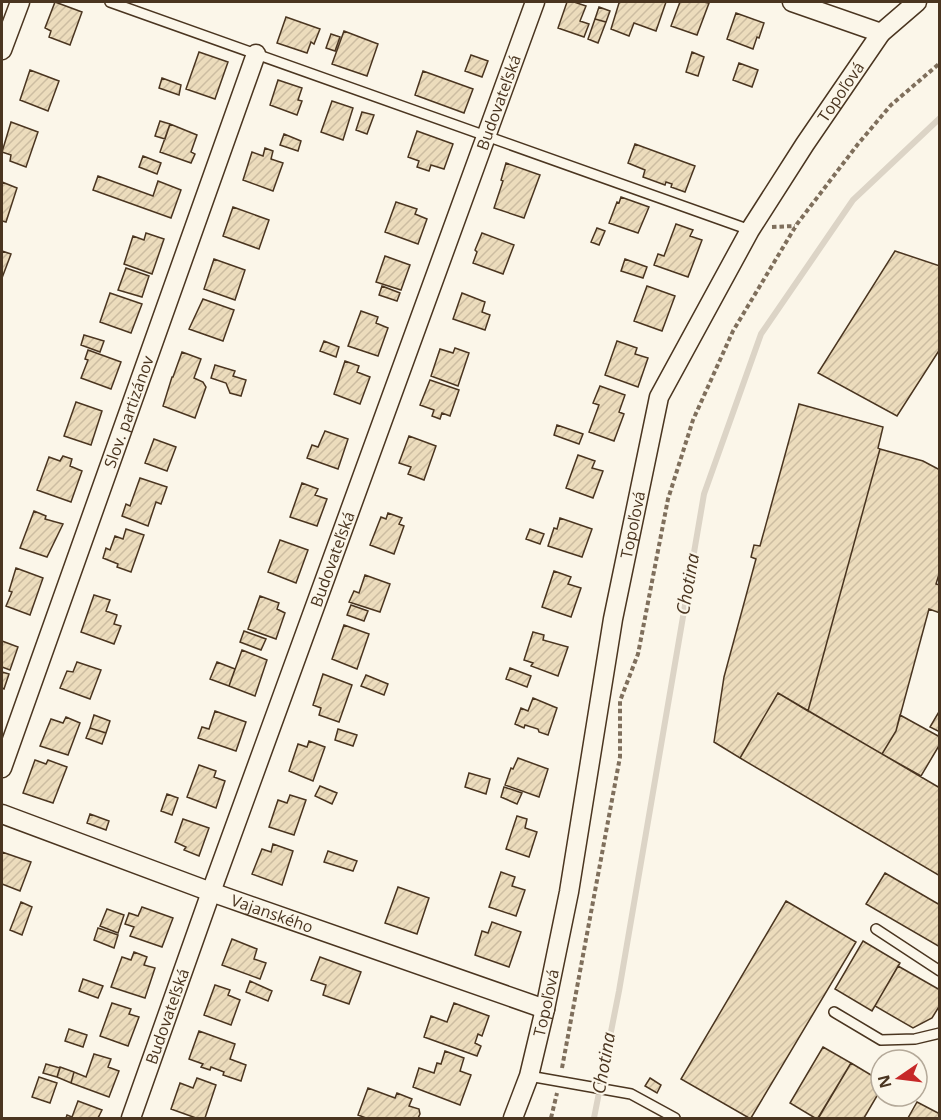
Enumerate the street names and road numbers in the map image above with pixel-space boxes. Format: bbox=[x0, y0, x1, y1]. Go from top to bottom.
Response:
street label: Budovateľská bbox=[471, 52, 526, 153]
street label: Topoľová bbox=[812, 57, 869, 126]
street label: Slov. partizánov bbox=[99, 353, 159, 471]
street label: Topoľová bbox=[615, 489, 650, 561]
street label: Budovateľská bbox=[305, 508, 360, 610]
street label: Vajanského bbox=[228, 889, 316, 938]
street label: Budovateľská bbox=[140, 965, 194, 1067]
street label: Topoľová bbox=[528, 967, 564, 1039]

